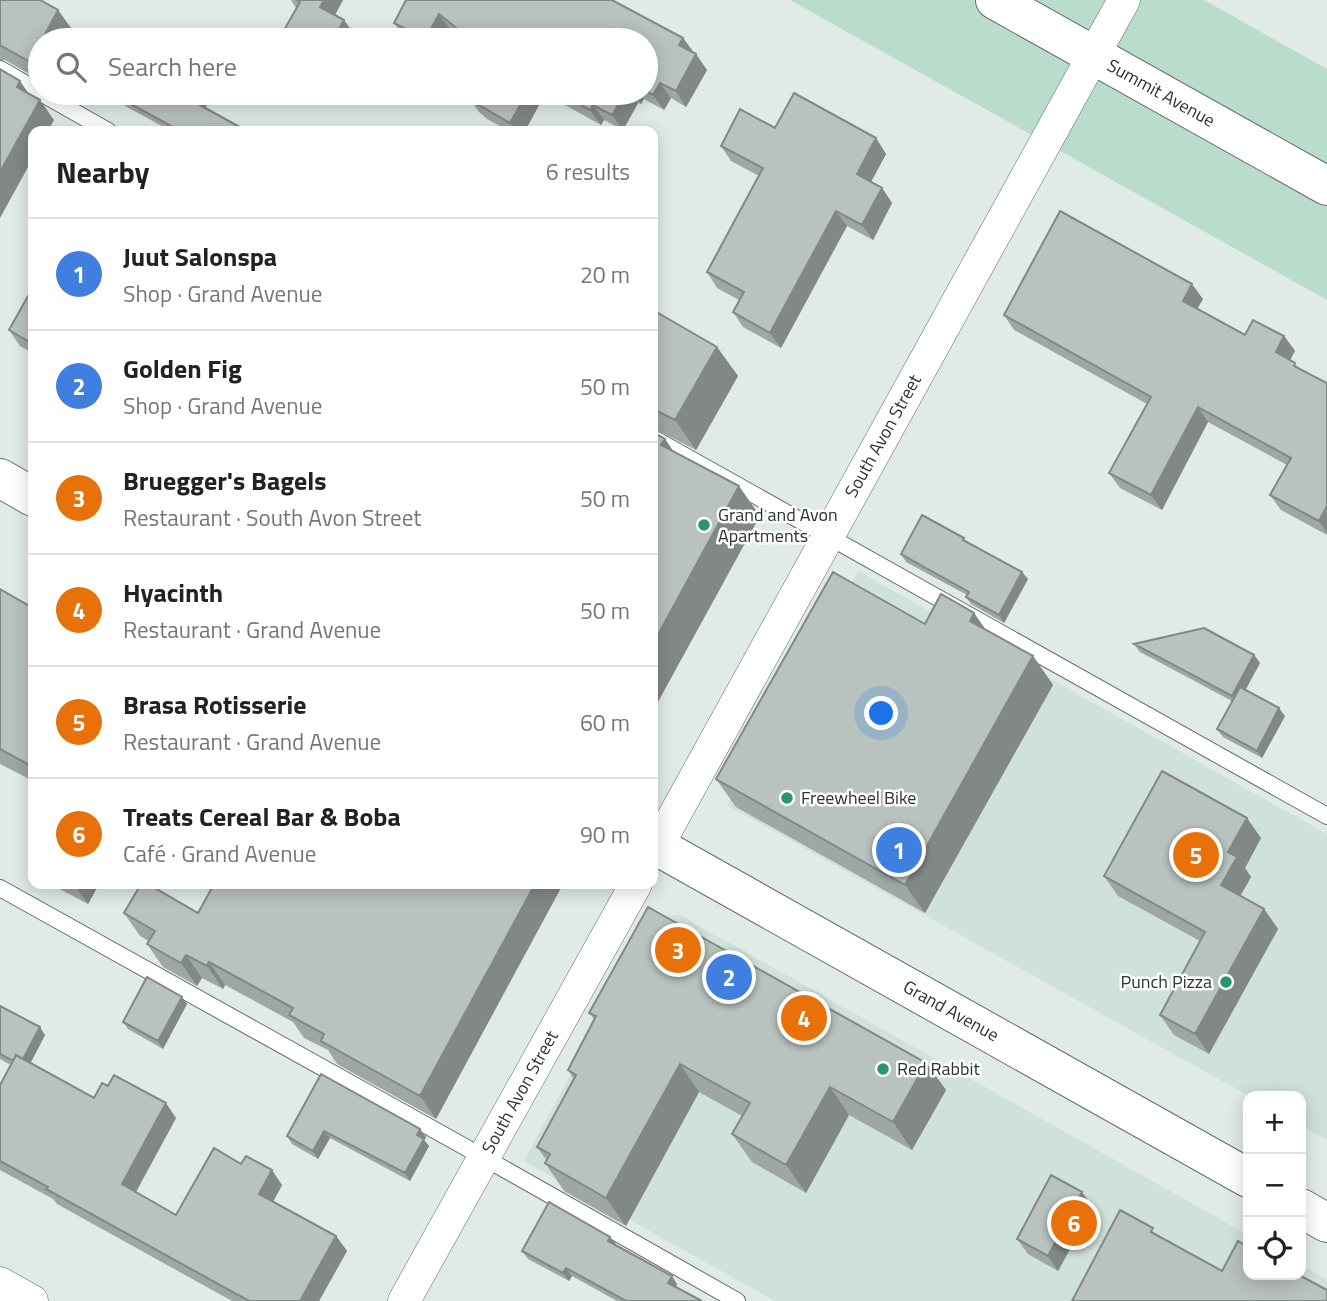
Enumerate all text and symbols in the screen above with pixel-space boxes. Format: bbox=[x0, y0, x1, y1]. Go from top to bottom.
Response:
search box bbox=[28, 28, 658, 105]
text: Search here bbox=[108, 47, 237, 86]
icon: search bbox=[52, 48, 90, 86]
street label: Summit Avenue bbox=[1102, 52, 1220, 133]
text: Nearby bbox=[56, 149, 149, 195]
text: 6 results bbox=[546, 154, 630, 189]
text: Juut Salonspa bbox=[123, 237, 277, 276]
text: 1 bbox=[73, 257, 85, 292]
text: 20 m bbox=[580, 257, 630, 292]
text: Shop · Grand Avenue bbox=[123, 276, 322, 311]
text: Golden Fig bbox=[123, 349, 242, 388]
text: 2 bbox=[73, 369, 85, 404]
text: 50 m bbox=[580, 369, 630, 404]
street label: South Avon Street bbox=[837, 369, 928, 502]
text: Shop · Grand Avenue bbox=[123, 388, 322, 423]
text: Bruegger's Bagels bbox=[123, 461, 327, 500]
text: 3 bbox=[73, 481, 85, 516]
text: 50 m bbox=[580, 481, 630, 516]
text: Restaurant · South Avon Street bbox=[123, 500, 421, 535]
place label: Grand and Avon Apartments bbox=[718, 501, 838, 549]
marker: Grand and Avon Apartments bbox=[696, 517, 712, 533]
text: Hyacinth bbox=[123, 573, 223, 612]
text: 4 bbox=[73, 593, 85, 628]
text: 50 m bbox=[580, 593, 630, 628]
text: Restaurant · Grand Avenue bbox=[123, 612, 381, 647]
text: Brasa Rotisserie bbox=[123, 685, 306, 724]
your location bbox=[864, 696, 898, 730]
text: 5 bbox=[73, 705, 85, 740]
text: 60 m bbox=[580, 705, 630, 740]
text: Restaurant · Grand Avenue bbox=[123, 724, 381, 759]
place label: Freewheel Bike bbox=[801, 784, 916, 811]
marker: Freewheel Bike bbox=[779, 790, 795, 806]
text: Treats Cereal Bar & Boba bbox=[123, 797, 401, 836]
text: 6 bbox=[73, 817, 85, 852]
text: 90 m bbox=[580, 817, 630, 852]
pin: 1 bbox=[876, 824, 922, 876]
pin: 5 bbox=[1173, 829, 1219, 881]
text: Café · Grand Avenue bbox=[123, 836, 316, 871]
pin: 3 bbox=[655, 924, 701, 976]
pin: 2 bbox=[706, 951, 752, 1003]
place label: Punch Pizza bbox=[1121, 968, 1212, 995]
street label: Grand Avenue bbox=[898, 973, 1004, 1048]
marker: Punch Pizza bbox=[1218, 974, 1234, 990]
pin: 4 bbox=[781, 992, 827, 1044]
street label: South Avon Street bbox=[474, 1025, 565, 1158]
place label: Red Rabbit bbox=[897, 1055, 980, 1082]
marker: Red Rabbit bbox=[875, 1061, 891, 1077]
map controls bbox=[1243, 1091, 1306, 1280]
button: + bbox=[1243, 1091, 1306, 1154]
button: − bbox=[1243, 1154, 1306, 1217]
pin: 6 bbox=[1051, 1197, 1097, 1249]
button: locate bbox=[1243, 1217, 1306, 1280]

